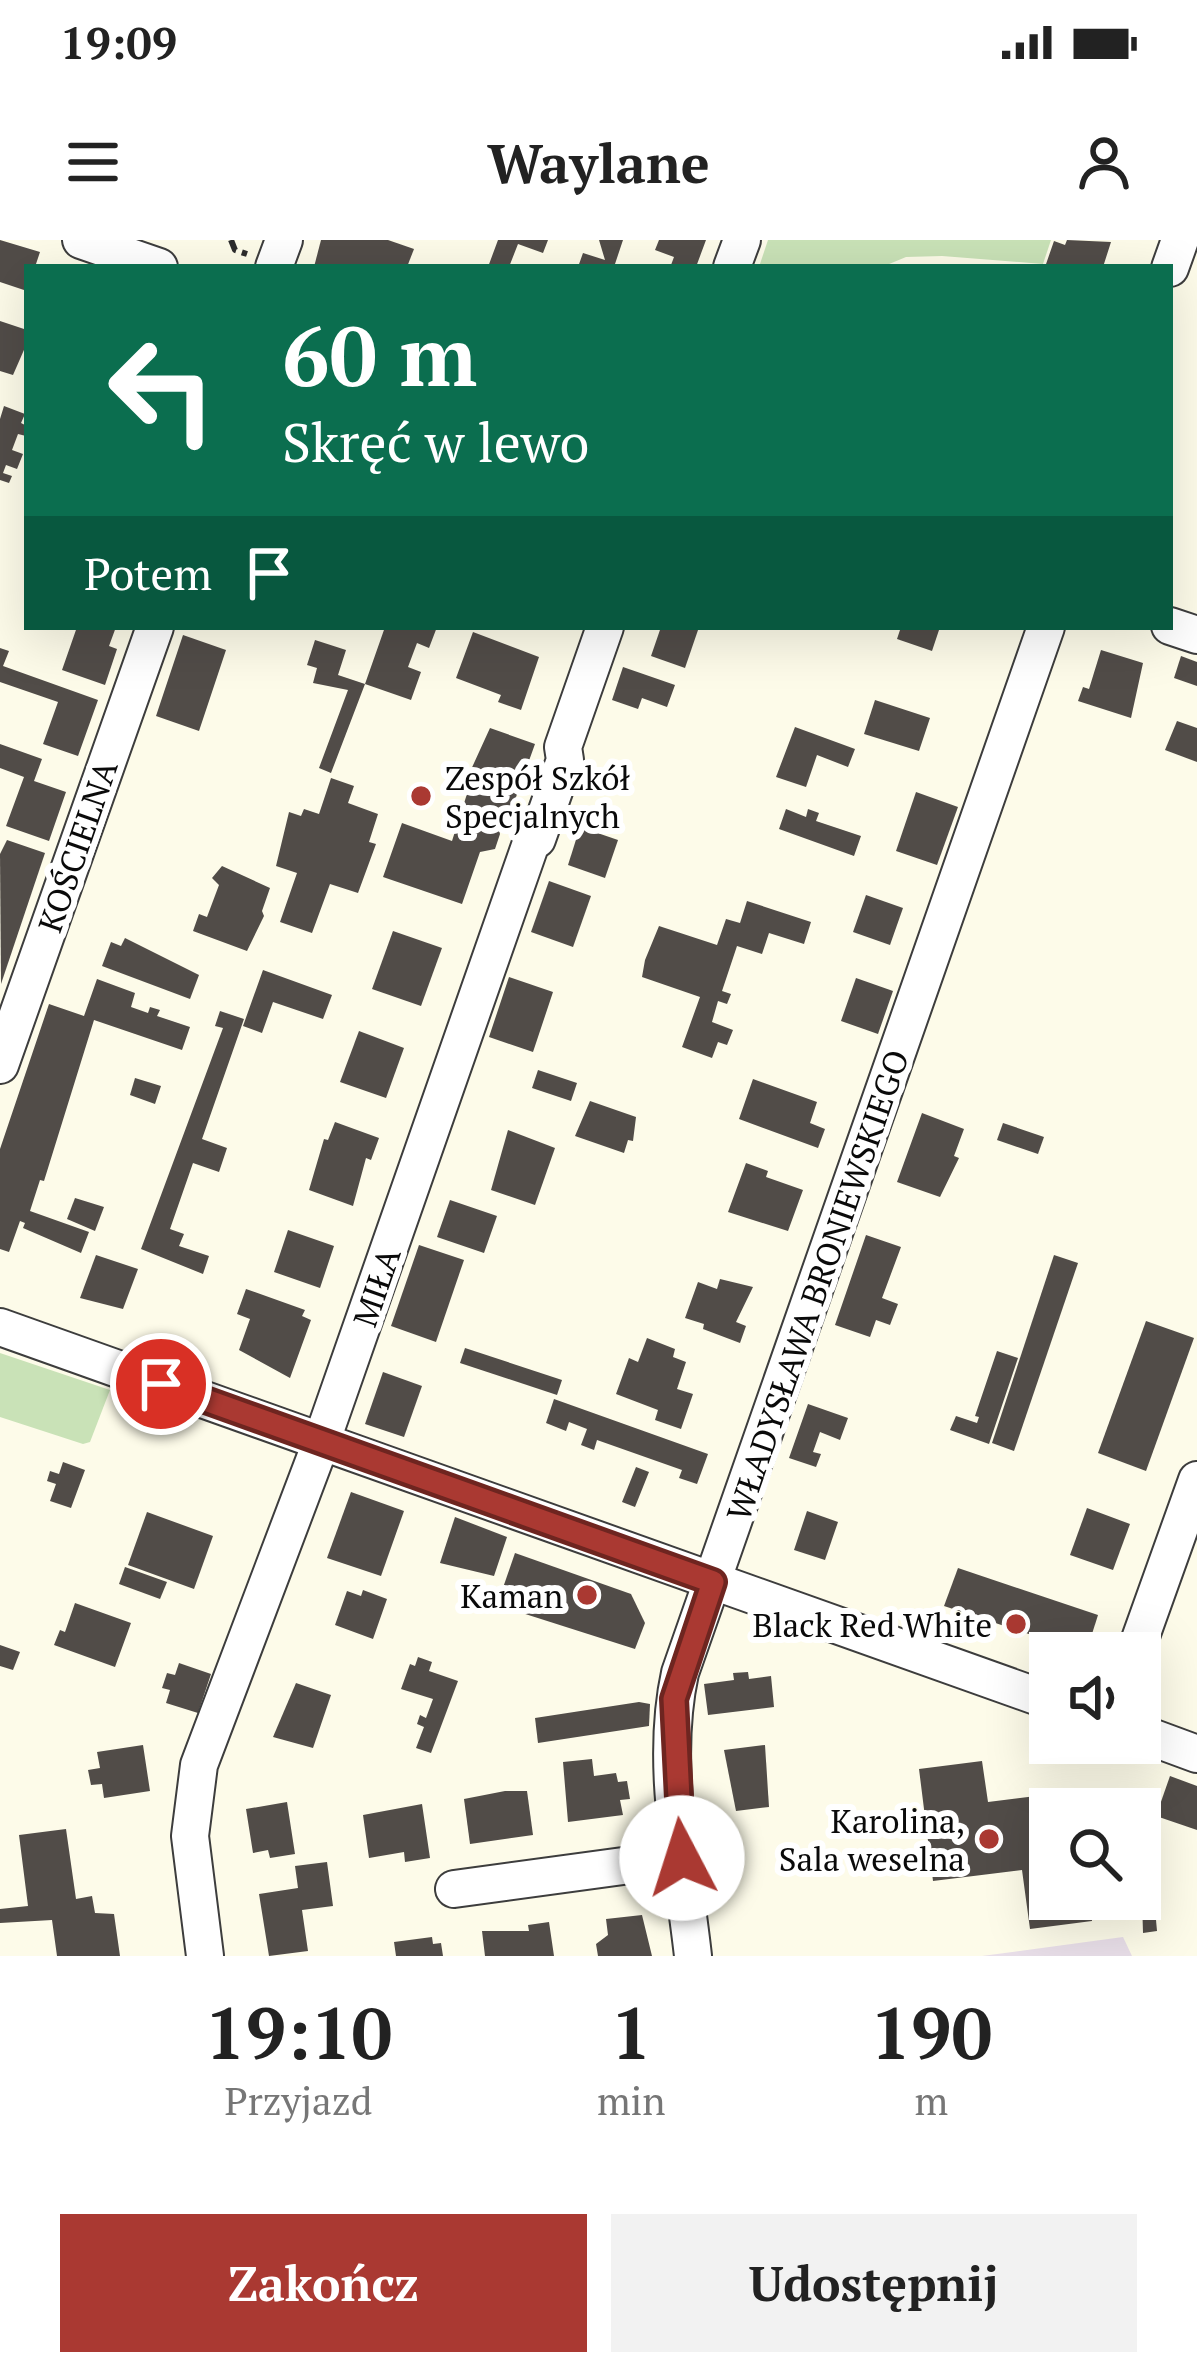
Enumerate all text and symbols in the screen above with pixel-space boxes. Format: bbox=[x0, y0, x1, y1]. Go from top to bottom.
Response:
text: 19:09 bbox=[60, 12, 177, 72]
text: Waylane bbox=[487, 127, 710, 198]
icon: menu bbox=[60, 129, 126, 195]
icon: person bbox=[1071, 129, 1137, 195]
text: 60 m bbox=[282, 299, 477, 410]
icon: left bbox=[84, 312, 240, 468]
text: Skręć w lewo bbox=[282, 406, 589, 477]
icon: arrive bbox=[236, 540, 302, 606]
text: Potem bbox=[84, 543, 212, 603]
street label: KOŚCIELNA bbox=[27, 754, 127, 938]
place label: Zespół Szkół Specjalnych bbox=[445, 756, 630, 837]
marker: Zespół Szkół Specjalnych bbox=[408, 783, 434, 809]
street label: WŁADYSŁAWA BRONIEWSKIEGO bbox=[716, 1044, 918, 1526]
street label: MIŁA bbox=[343, 1241, 410, 1332]
pin bbox=[110, 1333, 212, 1435]
icon: arrive bbox=[128, 1351, 194, 1417]
place label: Kaman bbox=[460, 1574, 563, 1617]
marker: Kaman bbox=[574, 1582, 600, 1608]
place label: Black Red White bbox=[752, 1603, 992, 1646]
marker: Black Red White bbox=[1003, 1611, 1029, 1637]
map controls bbox=[1029, 1632, 1161, 1920]
button: sound bbox=[1029, 1632, 1161, 1764]
button: search bbox=[1029, 1788, 1161, 1920]
position arrow bbox=[619, 1795, 745, 1921]
place label: Karolina, Sala weselna bbox=[779, 1799, 965, 1880]
marker: Karolina, Sala weselna bbox=[976, 1826, 1002, 1852]
text: 19:10 bbox=[205, 1984, 392, 2080]
text: 1 bbox=[611, 1984, 652, 2080]
text: 190 bbox=[870, 1984, 992, 2080]
text: Przyjazd bbox=[224, 2074, 372, 2126]
text: min bbox=[597, 2074, 665, 2126]
text: m bbox=[914, 2074, 948, 2126]
button: Zakończ bbox=[60, 2214, 587, 2352]
button: Udostępnij bbox=[611, 2214, 1137, 2352]

